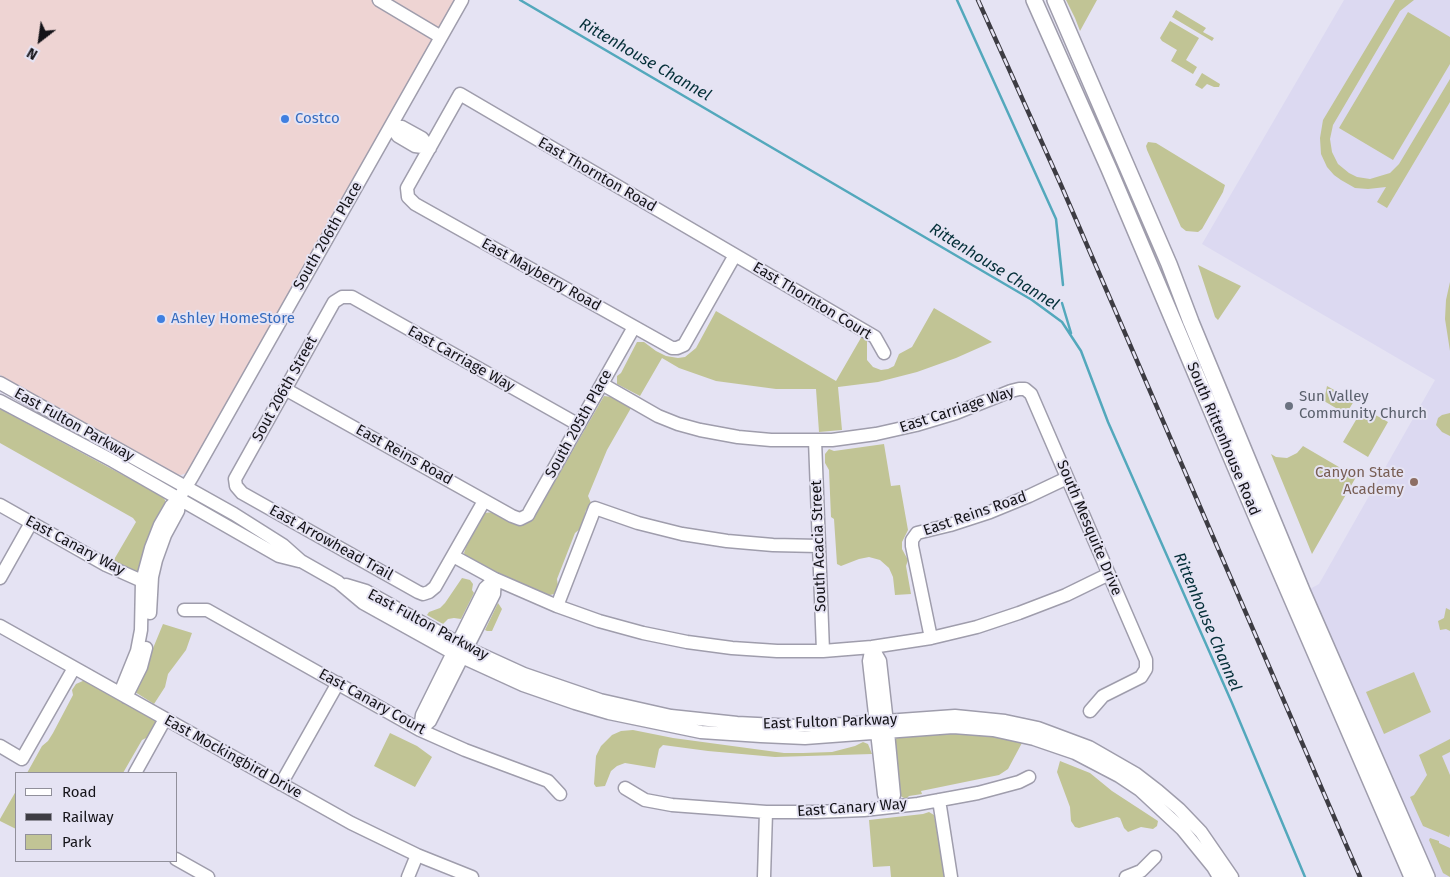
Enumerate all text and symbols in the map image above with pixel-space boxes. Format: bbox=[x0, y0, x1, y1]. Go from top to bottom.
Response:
water label: Rittenhouse Channel bbox=[576, 14, 714, 106]
north arrow bbox=[15, 15, 65, 65]
text: N bbox=[24, 44, 41, 63]
place label: Costco bbox=[295, 110, 340, 128]
marker: Costco bbox=[279, 113, 291, 125]
street label: East Thornton Road bbox=[535, 134, 659, 216]
street label: South 206th Place bbox=[290, 179, 366, 293]
water label: Rittenhouse Channel bbox=[926, 219, 1062, 315]
street label: East Mayberry Road bbox=[478, 235, 604, 315]
street label: East Thornton Court bbox=[749, 258, 875, 344]
place label: Ashley HomeStore bbox=[171, 310, 295, 328]
marker: Ashley HomeStore bbox=[155, 313, 167, 325]
street label: East Carriage Way bbox=[404, 322, 518, 396]
street label: Sout 206th Street bbox=[249, 333, 321, 445]
street label: South Rittenhouse Road bbox=[1183, 360, 1263, 518]
street label: South 205th Place bbox=[542, 367, 616, 481]
street label: East Carriage Way bbox=[897, 383, 1017, 437]
street label: East Fulton Parkway bbox=[11, 385, 137, 465]
place label: Sun Valley Community Church bbox=[1299, 388, 1427, 423]
marker: Sun Valley Community Church bbox=[1283, 400, 1295, 412]
street label: East Reins Road bbox=[352, 421, 456, 489]
street label: South Mesquite Drive bbox=[1052, 458, 1126, 598]
place label: Canyon State Academy bbox=[1315, 464, 1404, 499]
marker: Canyon State Academy bbox=[1408, 476, 1420, 488]
street label: South Acacia Street bbox=[808, 480, 830, 612]
street label: East Reins Road bbox=[921, 488, 1029, 540]
street label: East Arrowhead Trail bbox=[266, 501, 396, 585]
street label: East Canary Way bbox=[22, 512, 128, 580]
water label: Rittenhouse Channel bbox=[1169, 550, 1245, 694]
street label: East Fulton Parkway bbox=[364, 586, 492, 664]
street label: East Canary Court bbox=[315, 665, 429, 739]
street label: East Fulton Parkway bbox=[763, 711, 897, 733]
street label: East Mockingbird Drive bbox=[161, 712, 305, 802]
legend bbox=[15, 772, 178, 862]
text: Road bbox=[62, 783, 97, 801]
street label: East Canary Way bbox=[797, 795, 907, 821]
text: Railway bbox=[62, 808, 114, 826]
text: Park bbox=[62, 833, 92, 851]

